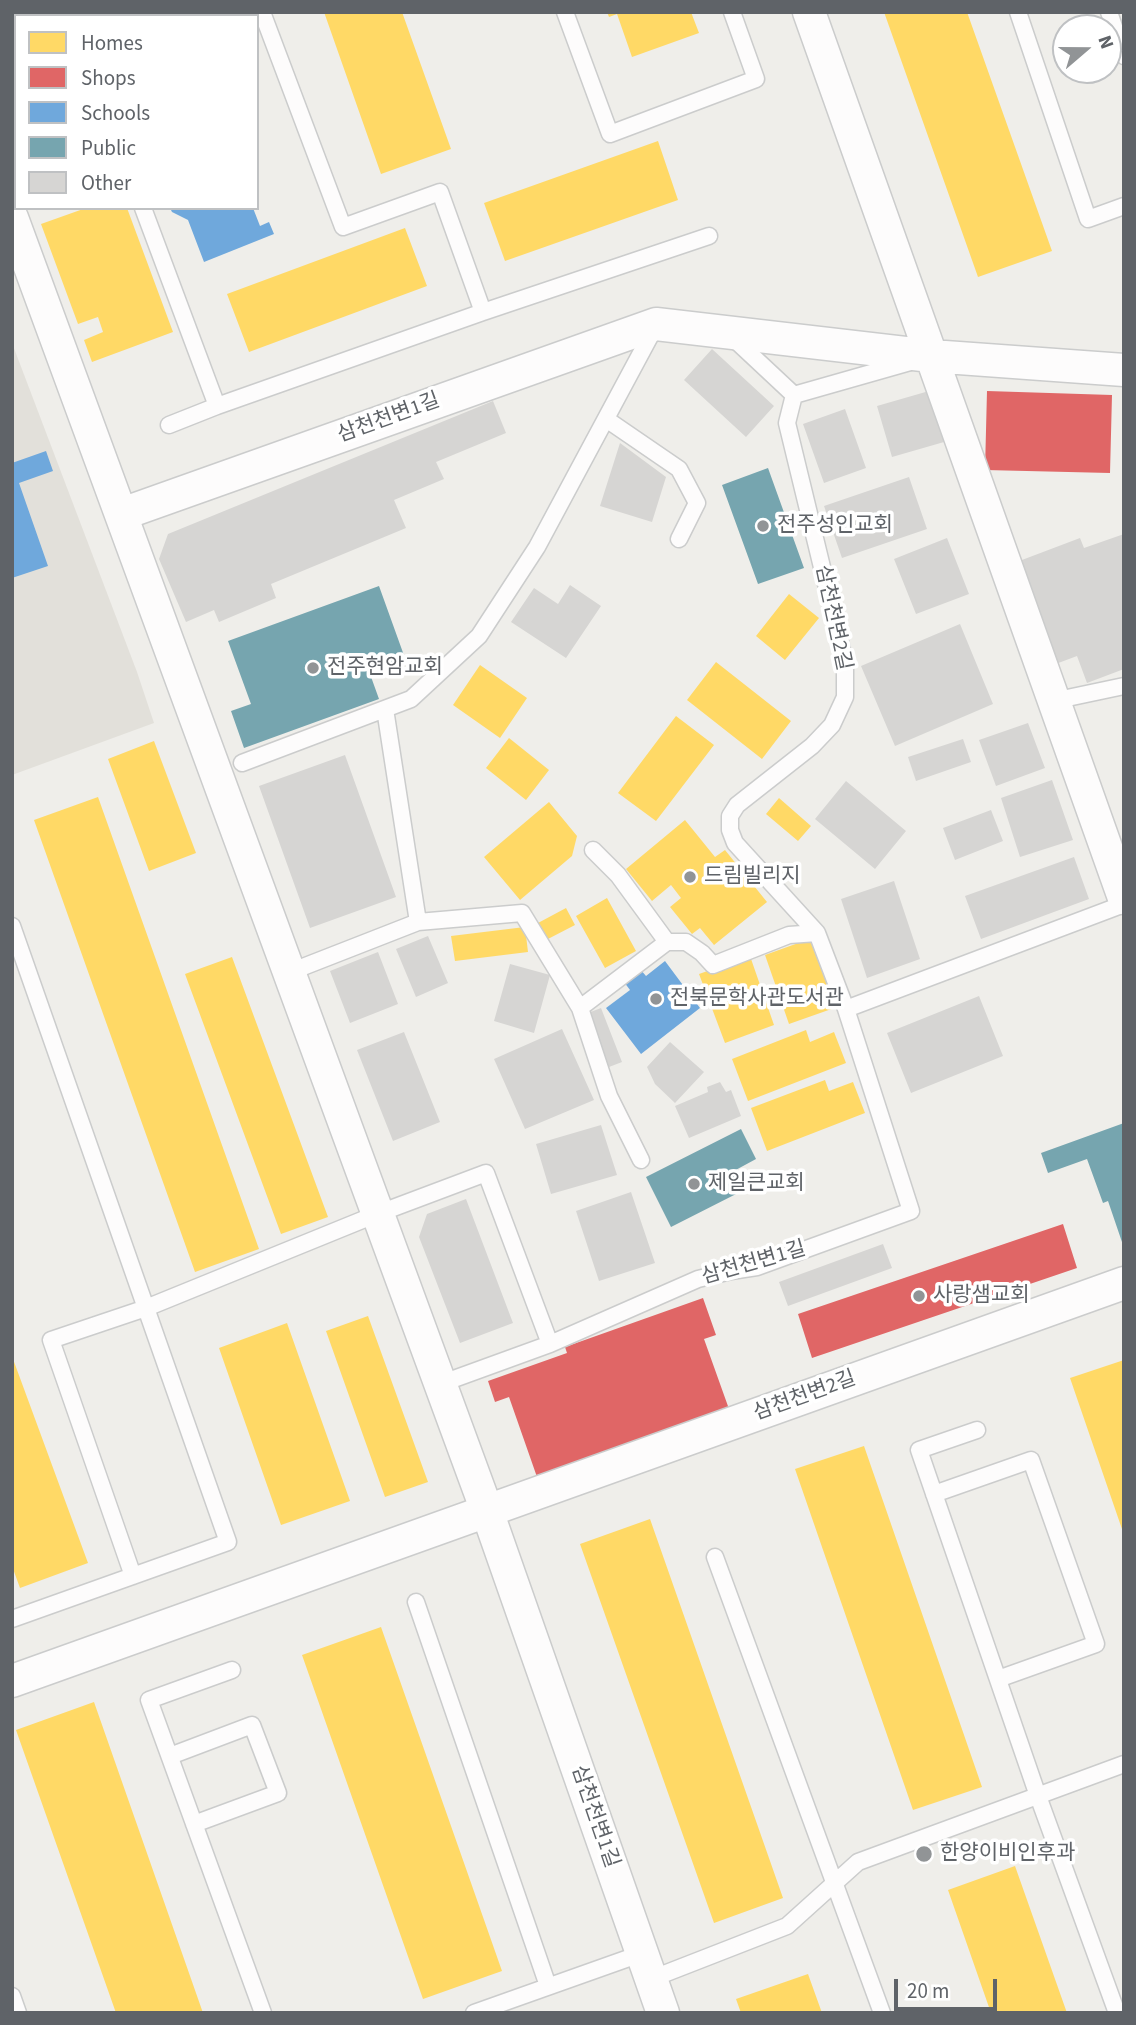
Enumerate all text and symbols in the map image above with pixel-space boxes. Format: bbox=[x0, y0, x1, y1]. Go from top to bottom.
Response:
legend bbox=[14, 14, 259, 210]
north arrow bbox=[1052, 14, 1122, 84]
text: Homes bbox=[81, 28, 143, 58]
text: N bbox=[1090, 32, 1120, 53]
text: Shops bbox=[81, 63, 135, 93]
text: Schools bbox=[81, 98, 150, 128]
text: Public bbox=[81, 133, 136, 163]
text: Other bbox=[81, 168, 131, 198]
street label: 삼천천변1길 bbox=[334, 389, 444, 449]
place label: 전주성인교회 bbox=[777, 513, 893, 539]
marker: 전주성인교회 bbox=[755, 518, 771, 534]
street label: 삼천천변2길 bbox=[809, 563, 855, 673]
place label: 전주현암교회 bbox=[327, 655, 443, 681]
marker: 전주현암교회 bbox=[305, 660, 321, 676]
place label: 드림빌리지 bbox=[704, 864, 801, 890]
marker: 드림빌리지 bbox=[682, 869, 698, 885]
place label: 전북문학사관도서관 bbox=[670, 986, 844, 1012]
marker: 전북문학사관도서관 bbox=[648, 991, 664, 1007]
place label: 제일큰교회 bbox=[708, 1171, 805, 1197]
marker: 제일큰교회 bbox=[686, 1176, 702, 1192]
street label: 삼천천변1길 bbox=[699, 1237, 809, 1291]
place label: 사랑샘교회 bbox=[933, 1283, 1030, 1309]
marker: 사랑샘교회 bbox=[911, 1288, 927, 1304]
street label: 삼천천변2길 bbox=[750, 1367, 860, 1427]
street label: 삼천천변1길 bbox=[565, 1762, 623, 1872]
place label: 한양이비인후과 bbox=[940, 1841, 1075, 1867]
marker: 한양이비인후과 bbox=[914, 1844, 934, 1864]
scale bar bbox=[898, 1966, 1001, 2010]
text: 20 m bbox=[907, 1976, 949, 2006]

